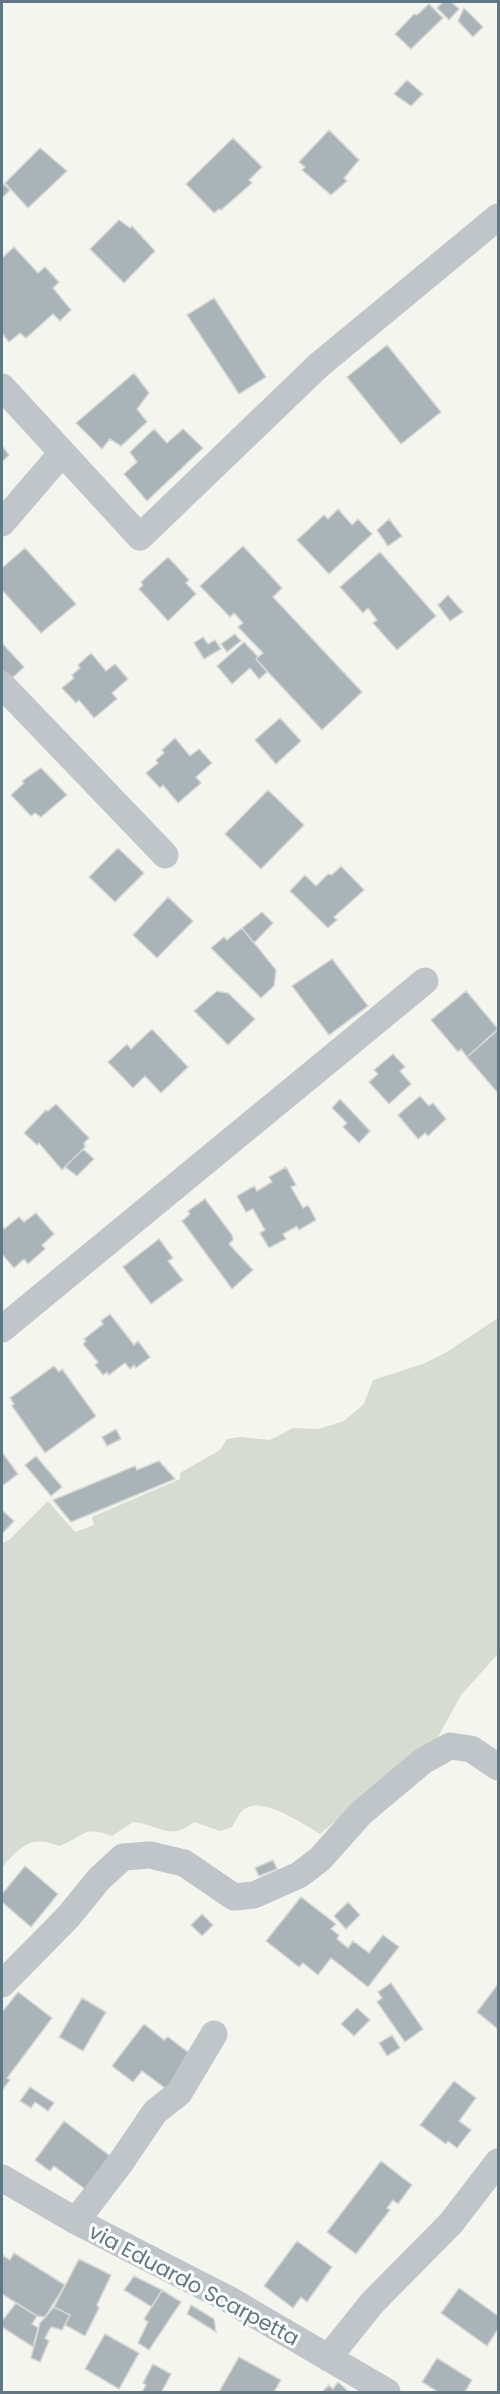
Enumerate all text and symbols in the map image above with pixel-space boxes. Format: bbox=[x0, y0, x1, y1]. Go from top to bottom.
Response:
street label: via Eduardo Scarpetta bbox=[84, 2217, 304, 2352]

